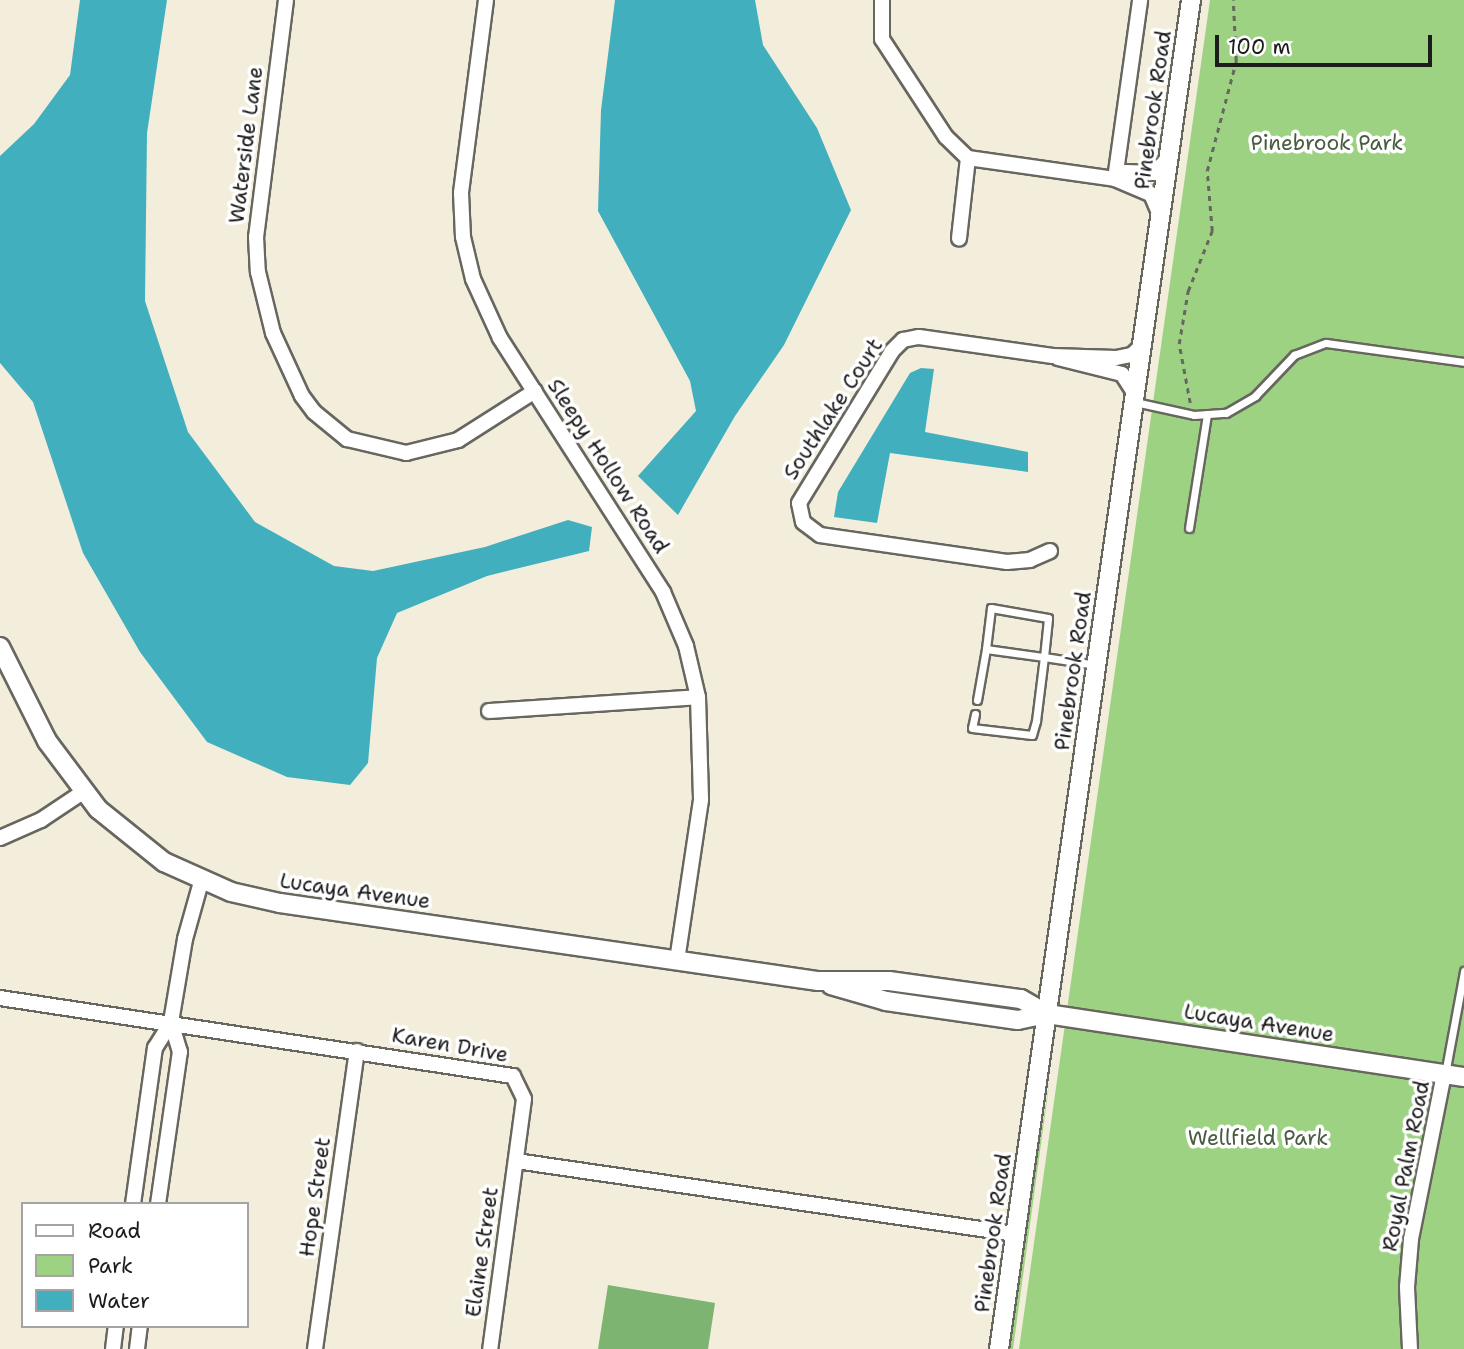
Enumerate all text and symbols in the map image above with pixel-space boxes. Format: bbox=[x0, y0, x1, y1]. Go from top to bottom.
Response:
scale bar bbox=[1219, 21, 1436, 65]
street label: Pinebrook Road bbox=[1129, 29, 1177, 191]
text: 100 m bbox=[1228, 33, 1291, 61]
street label: Waterside Lane bbox=[224, 65, 268, 225]
park label: Pinebrook Park bbox=[1251, 130, 1403, 156]
street label: Southlake Court bbox=[778, 334, 888, 484]
street label: Sleepy Hollow Road bbox=[542, 374, 674, 558]
street label: Pinebrook Road bbox=[1049, 590, 1097, 752]
street label: Lucaya Avenue bbox=[278, 868, 432, 914]
street label: Lucaya Avenue bbox=[1182, 999, 1336, 1047]
street label: Karen Drive bbox=[390, 1022, 510, 1068]
street label: Royal Palm Road bbox=[1377, 1079, 1435, 1253]
park label: Wellfield Park bbox=[1188, 1125, 1328, 1151]
street label: Hope Street bbox=[294, 1136, 336, 1258]
street label: Pinebrook Road bbox=[969, 1152, 1017, 1314]
street label: Elaine Street bbox=[460, 1185, 504, 1319]
legend bbox=[21, 1202, 248, 1328]
text: Road bbox=[88, 1217, 141, 1245]
text: Park bbox=[88, 1252, 133, 1280]
text: Water bbox=[88, 1287, 150, 1315]

